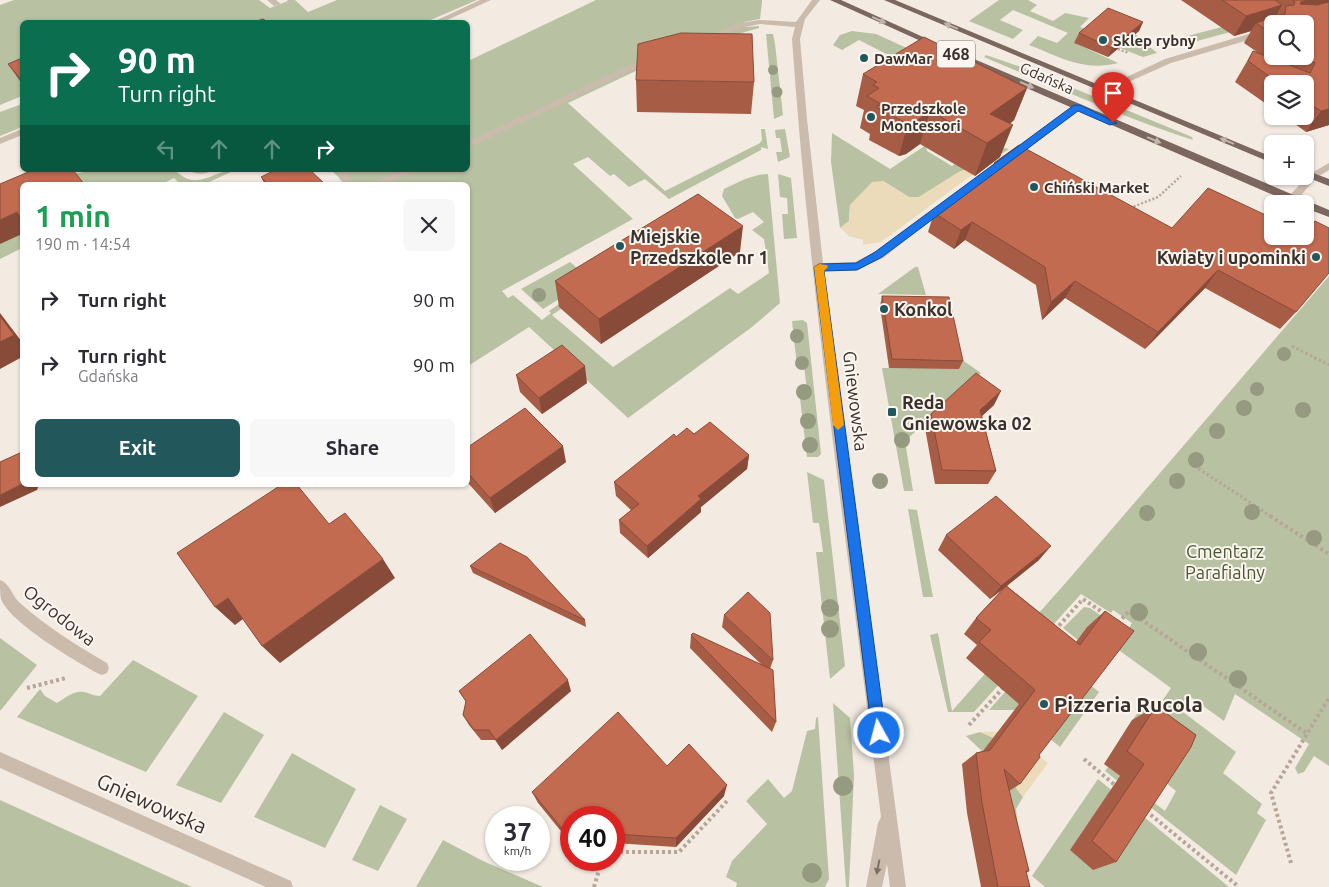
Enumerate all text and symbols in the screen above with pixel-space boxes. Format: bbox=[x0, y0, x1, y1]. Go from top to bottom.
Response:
map controls bbox=[1264, 15, 1314, 245]
button: search bbox=[1264, 15, 1314, 65]
one-way arrow bbox=[872, 16, 886, 24]
one-way arrow bbox=[944, 22, 958, 30]
place label: Sklep rybny bbox=[1113, 32, 1196, 49]
marker: Sklep rybny bbox=[1097, 34, 1109, 46]
icon: right bbox=[35, 40, 100, 105]
text: 90 m bbox=[118, 40, 196, 80]
road number: 468 bbox=[937, 41, 975, 68]
place label: DawMar bbox=[874, 50, 933, 67]
marker: DawMar bbox=[858, 52, 870, 64]
street label: Gdańska bbox=[1018, 59, 1076, 97]
pin bbox=[1092, 72, 1134, 123]
button: layers bbox=[1264, 75, 1314, 125]
icon: arrive bbox=[1099, 79, 1127, 107]
text: Turn right bbox=[118, 81, 216, 106]
one-way arrow bbox=[1020, 82, 1034, 90]
place label: Przedszkole Montessori bbox=[881, 100, 966, 134]
marker: Przedszkole Montessori bbox=[865, 111, 877, 123]
icon: left bbox=[152, 135, 180, 163]
icon: ahead bbox=[205, 135, 233, 163]
icon: ahead bbox=[258, 135, 286, 163]
icon: right bbox=[311, 135, 339, 163]
button: + bbox=[1264, 135, 1314, 185]
one-way arrow bbox=[1147, 137, 1161, 145]
one-way arrow bbox=[1220, 137, 1235, 144]
place label: Chiński Market bbox=[1044, 179, 1150, 196]
marker: Chiński Market bbox=[1028, 181, 1040, 193]
button: − bbox=[1264, 195, 1314, 245]
text: 1 min bbox=[35, 199, 111, 233]
button: close bbox=[403, 199, 455, 251]
place label: Miejskie Przedszkole nr 1 bbox=[630, 226, 769, 267]
text: 190 m · 14:54 bbox=[35, 235, 131, 253]
marker: Miejskie Przedszkole nr 1 bbox=[614, 240, 626, 252]
place label: Kwiaty i upominki bbox=[1157, 247, 1306, 267]
marker: Kwiaty i upominki bbox=[1310, 251, 1322, 263]
icon: right bbox=[35, 286, 63, 314]
text: Turn right bbox=[78, 289, 166, 311]
text: 90 m bbox=[413, 289, 455, 311]
place label: Konkol bbox=[894, 299, 953, 319]
marker: Konkol bbox=[878, 303, 890, 315]
text: Turn right bbox=[78, 345, 166, 367]
street label: Gniewowska bbox=[840, 350, 872, 452]
icon: right bbox=[35, 351, 63, 379]
text: 90 m bbox=[413, 354, 455, 376]
text: Gdańska bbox=[78, 367, 139, 385]
place label: Reda Gniewowska 02 bbox=[902, 392, 1032, 433]
marker: Reda Gniewowska 02 bbox=[886, 406, 898, 418]
button: Exit bbox=[35, 419, 240, 477]
button: Share bbox=[250, 419, 455, 477]
park label: Cmentarz Parafialny bbox=[1185, 541, 1265, 582]
street label: Ogrodowa bbox=[20, 581, 100, 649]
place label: Pizzeria Rucola bbox=[1054, 692, 1203, 716]
marker: Pizzeria Rucola bbox=[1038, 698, 1050, 710]
position arrow bbox=[852, 706, 904, 758]
street label: Gniewowska bbox=[93, 768, 211, 838]
speed limit sign: 40 bbox=[560, 806, 625, 871]
text: 37 bbox=[503, 818, 532, 846]
text: km/h bbox=[504, 844, 531, 857]
one-way arrow bbox=[873, 860, 881, 876]

